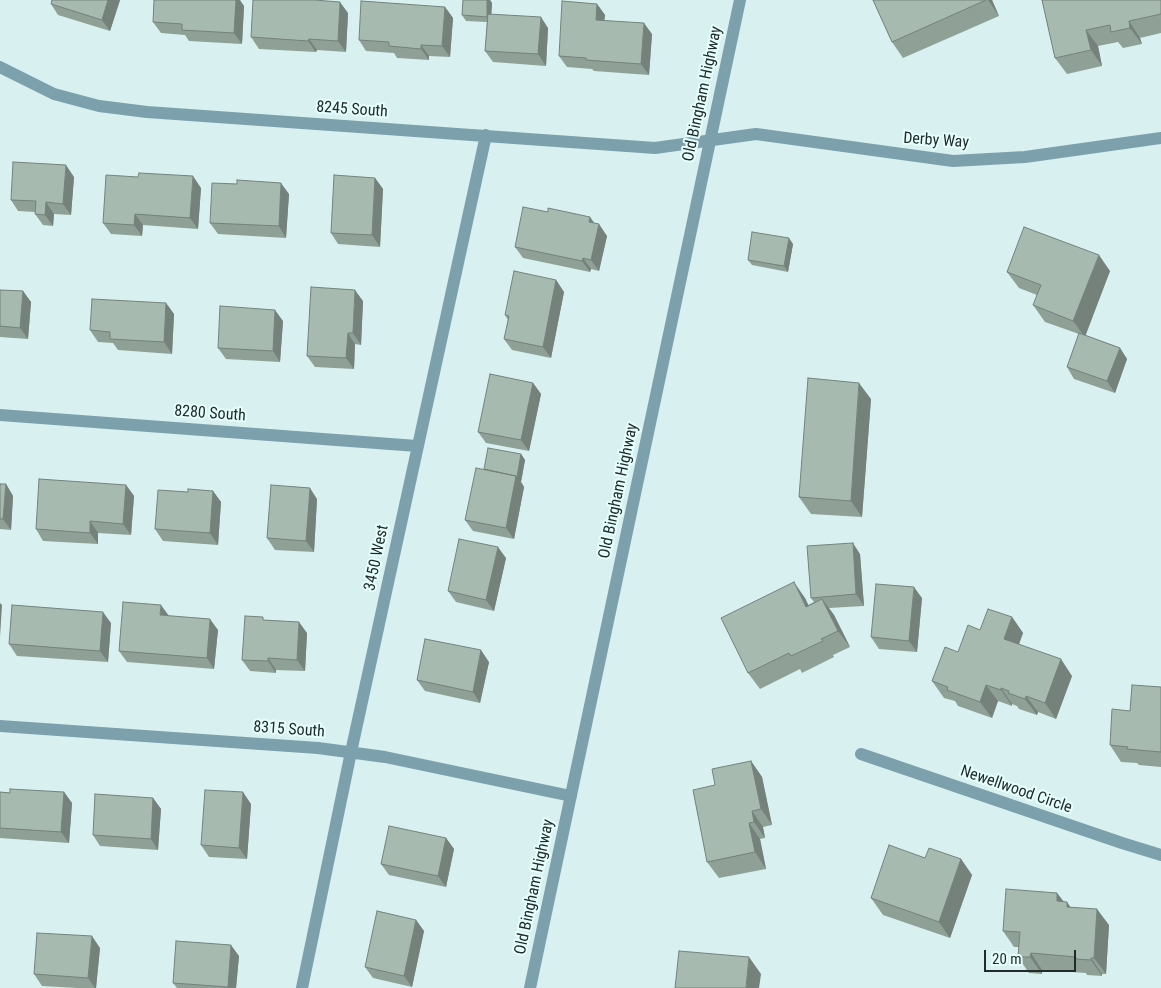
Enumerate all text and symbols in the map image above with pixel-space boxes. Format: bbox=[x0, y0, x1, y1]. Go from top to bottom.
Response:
street label: Old Bingham Highway bbox=[679, 25, 727, 163]
street label: 8245 South bbox=[316, 98, 388, 122]
street label: Derby Way bbox=[903, 129, 969, 153]
street label: 8280 South bbox=[174, 402, 246, 426]
street label: Old Bingham Highway bbox=[595, 422, 643, 560]
street label: 3450 West bbox=[361, 523, 393, 593]
street label: 8315 South bbox=[253, 718, 325, 742]
street label: Newellwood Circle bbox=[958, 762, 1074, 818]
street label: Old Bingham Highway bbox=[511, 818, 559, 956]
scale bar bbox=[986, 940, 1078, 972]
text: 20 m bbox=[992, 950, 1022, 968]

